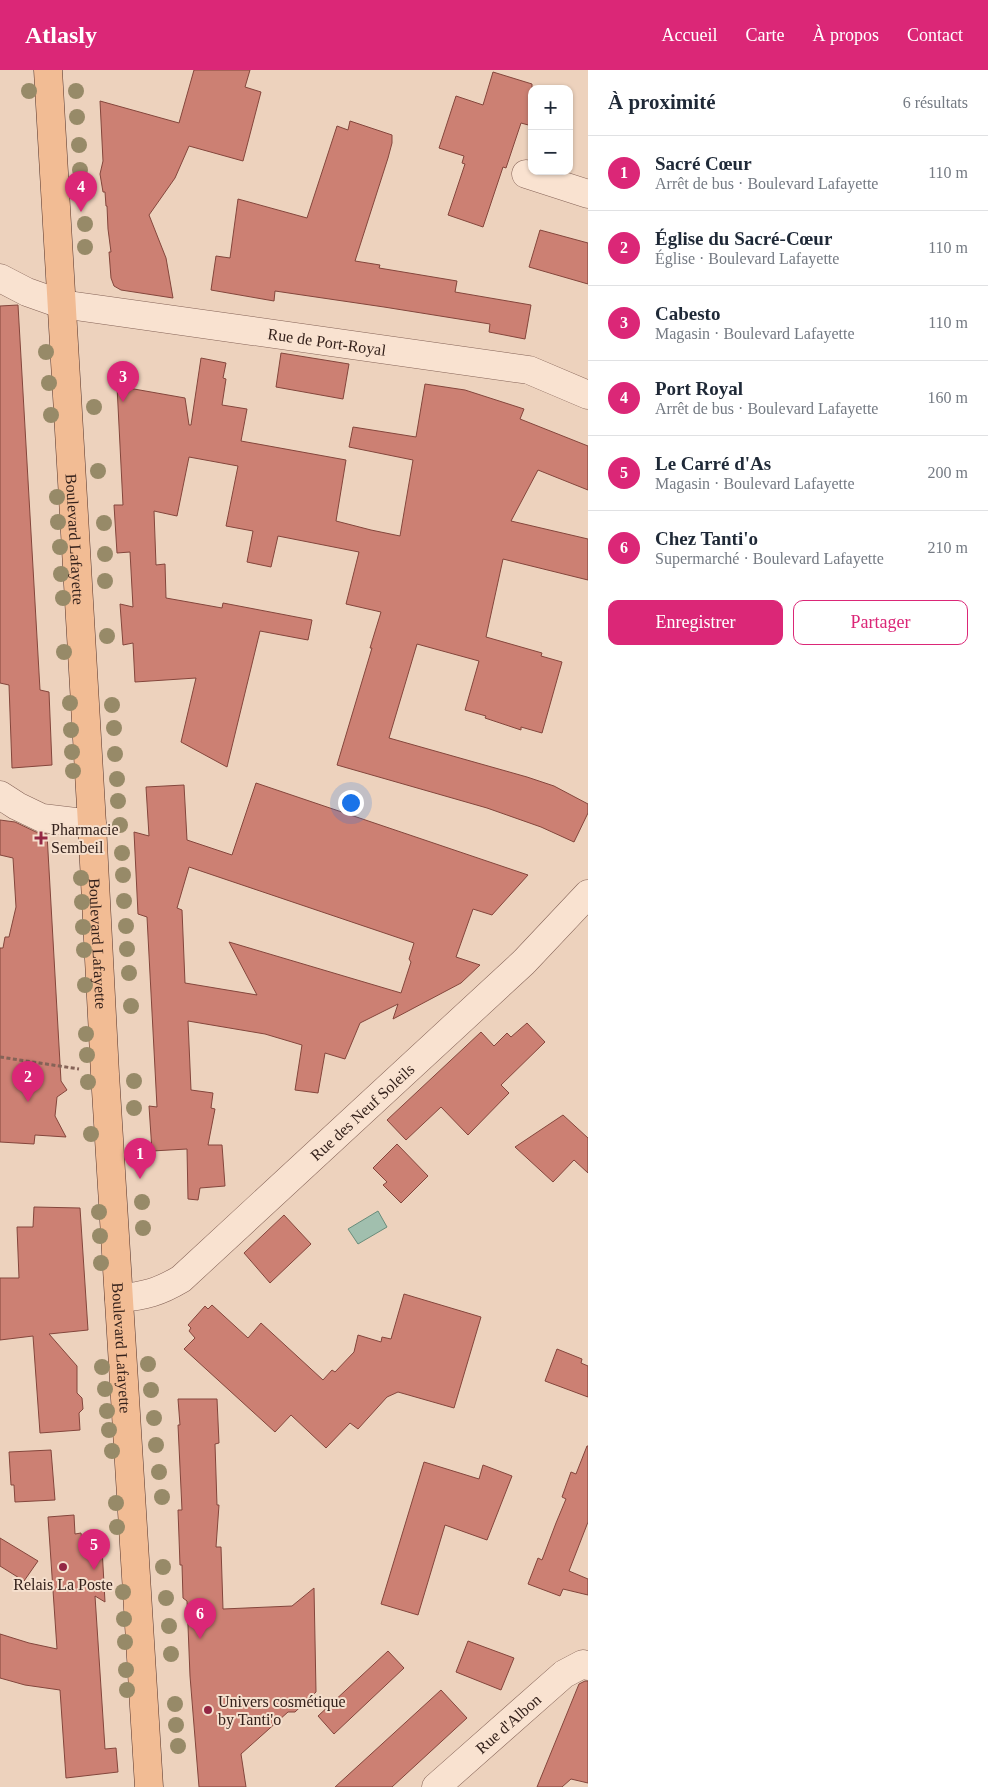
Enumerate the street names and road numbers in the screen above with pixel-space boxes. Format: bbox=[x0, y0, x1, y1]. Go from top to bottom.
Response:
street label: Rue de Port-Royal bbox=[267, 325, 388, 358]
street label: Boulevard Lafayette bbox=[63, 473, 88, 605]
street label: Boulevard Lafayette bbox=[86, 878, 110, 1009]
street label: Rue des Neuf Soleils bbox=[307, 1060, 417, 1164]
street label: Boulevard Lafayette bbox=[109, 1282, 134, 1414]
street label: Rue d'Albon bbox=[472, 1690, 544, 1757]

